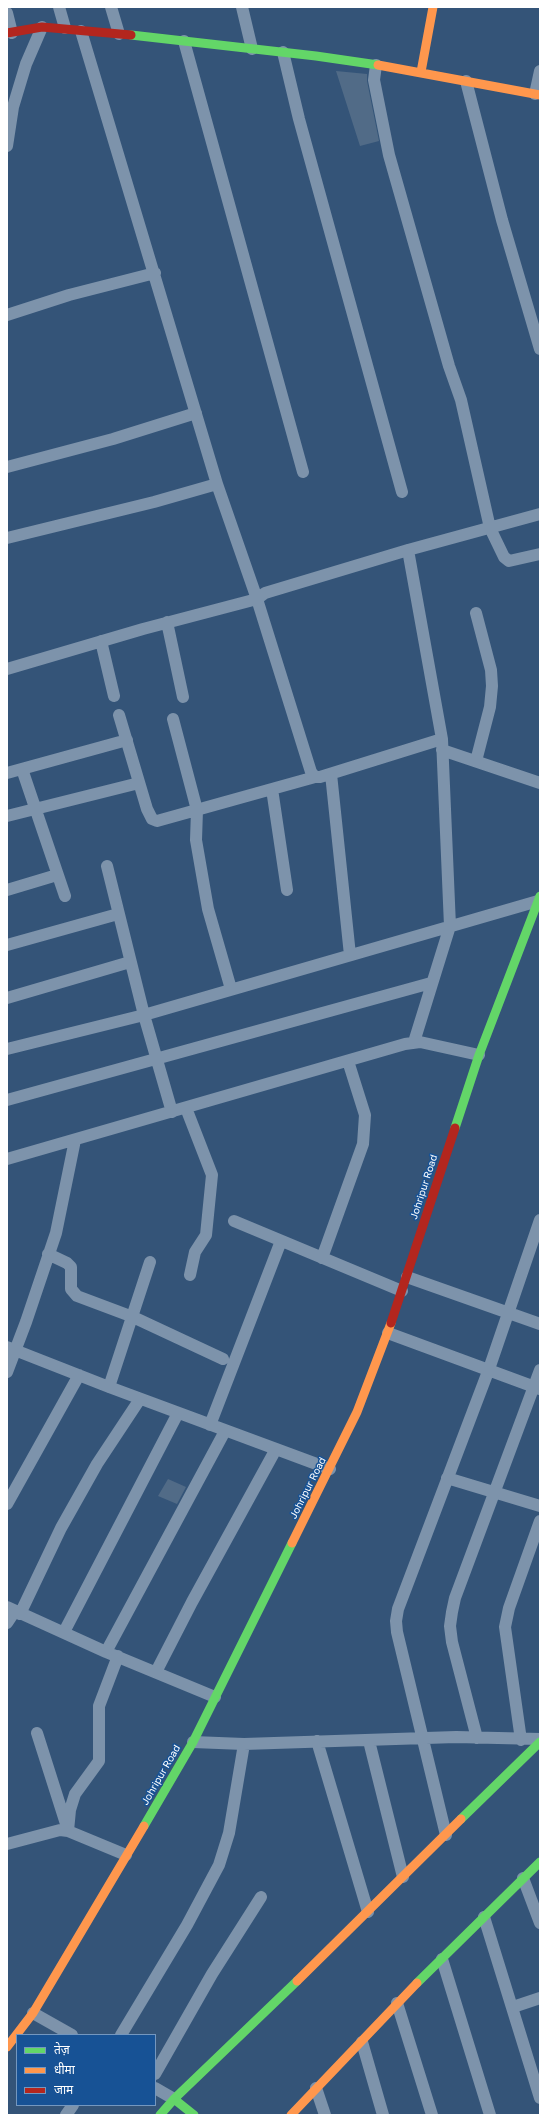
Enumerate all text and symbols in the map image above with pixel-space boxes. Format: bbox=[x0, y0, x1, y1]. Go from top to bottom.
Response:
street label: Johripur Road bbox=[408, 1153, 440, 1221]
street label: Johripur Road bbox=[287, 1455, 329, 1521]
street label: Johripur Road bbox=[139, 1743, 183, 1807]
legend bbox=[16, 2034, 156, 2106]
text: तेज़ bbox=[54, 2042, 70, 2057]
text: धीमा bbox=[54, 2062, 75, 2077]
text: जाम bbox=[54, 2082, 73, 2097]

